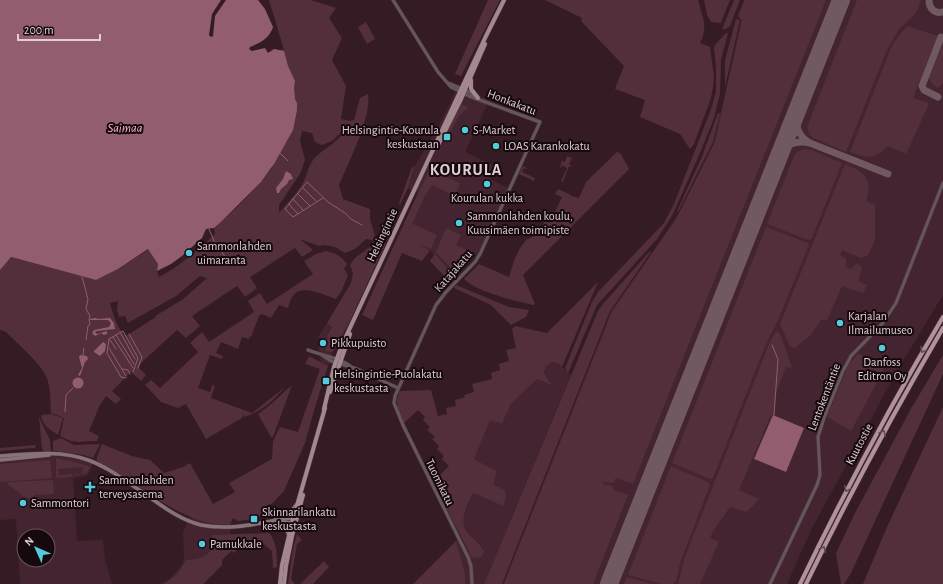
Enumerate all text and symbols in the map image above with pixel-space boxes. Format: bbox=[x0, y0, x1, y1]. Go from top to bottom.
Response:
scale bar bbox=[18, 16, 100, 42]
text: 200 m bbox=[24, 24, 54, 36]
street label: Honkakatu bbox=[486, 87, 538, 117]
water label: Saimaa bbox=[108, 122, 143, 135]
place label: Helsingintie-Kourula keskustaan bbox=[342, 124, 439, 150]
place label: S-Market bbox=[473, 124, 515, 136]
marker: S-Market bbox=[460, 125, 470, 135]
marker: Helsingintie-Kourula keskustaan bbox=[442, 132, 452, 142]
place label: LOAS Karankokatu bbox=[504, 140, 590, 152]
marker: LOAS Karankokatu bbox=[491, 141, 501, 151]
district label: KOURULA bbox=[430, 162, 502, 178]
marker: Kourulan kukka bbox=[482, 179, 492, 189]
place label: Kourulan kukka bbox=[451, 192, 524, 204]
street label: Helsingintie bbox=[364, 207, 400, 263]
place label: Sammonlahden koulu, Kuusimäen toimipiste bbox=[467, 210, 573, 236]
marker: Sammonlahden koulu, Kuusimäen toimipiste bbox=[454, 218, 464, 228]
place label: Sammonlahden uimaranta bbox=[197, 240, 272, 266]
marker: Sammonlahden uimaranta bbox=[184, 248, 194, 258]
street label: Katajakatu bbox=[432, 248, 475, 295]
place label: Karjalan Ilmailumuseo bbox=[848, 310, 913, 336]
marker: Karjalan Ilmailumuseo bbox=[835, 318, 845, 328]
place label: Pikkupuisto bbox=[331, 337, 386, 349]
marker: Pikkupuisto bbox=[318, 338, 328, 348]
marker: Danfoss Editron Oy bbox=[877, 343, 887, 353]
one-way arrow bbox=[920, 346, 928, 353]
place label: Danfoss Editron Oy bbox=[858, 356, 906, 383]
street label: Lentokentäntie bbox=[806, 362, 842, 432]
place label: Helsingintie-Puolakatu keskustasta bbox=[334, 368, 442, 394]
marker: Helsingintie-Puolakatu keskustasta bbox=[321, 376, 331, 386]
street label: Kuutostie bbox=[843, 421, 875, 467]
one-way arrow bbox=[878, 430, 885, 437]
street label: Tuomikatu bbox=[424, 457, 456, 507]
place label: Sammonlahden terveysasema bbox=[99, 474, 174, 501]
marker: Sammonlahden terveysasema bbox=[84, 481, 96, 493]
one-way arrow bbox=[844, 484, 852, 492]
place label: Sammontori bbox=[31, 497, 89, 509]
marker: Sammontori bbox=[18, 498, 28, 508]
place label: Skinnarilankatu keskustasta bbox=[262, 506, 336, 532]
marker: Skinnarilankatu keskustasta bbox=[249, 514, 259, 524]
north arrow bbox=[16, 528, 56, 568]
text: N bbox=[23, 535, 36, 548]
place label: Pamukkale bbox=[210, 538, 262, 550]
marker: Pamukkale bbox=[197, 539, 207, 549]
one-way arrow bbox=[818, 546, 826, 553]

